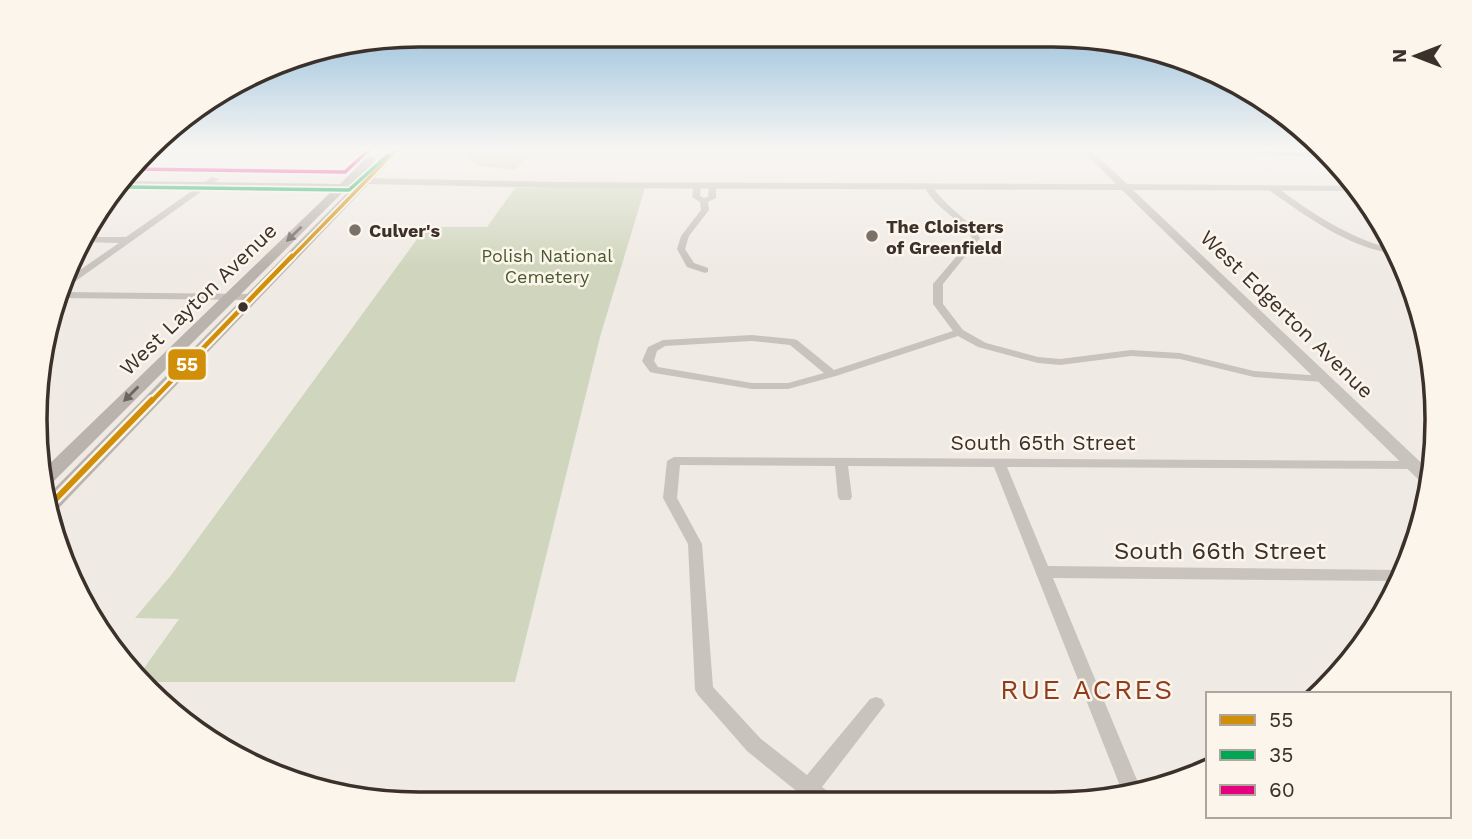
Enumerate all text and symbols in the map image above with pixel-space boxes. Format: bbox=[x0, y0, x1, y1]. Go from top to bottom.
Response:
north arrow bbox=[1381, 21, 1451, 91]
text: N bbox=[1388, 49, 1411, 63]
place label: The Cloisters of Greenfield bbox=[886, 216, 1004, 258]
street label: West Layton Avenue bbox=[114, 218, 282, 380]
place label: Culver's bbox=[369, 220, 440, 241]
marker: Culver's bbox=[347, 222, 363, 238]
street label: West Edgerton Avenue bbox=[1195, 225, 1379, 403]
one-way arrow bbox=[285, 226, 302, 243]
marker: The Cloisters of Greenfield bbox=[864, 228, 880, 244]
park label: Polish National Cemetery bbox=[481, 245, 613, 287]
unlabelled marker bbox=[236, 300, 250, 314]
line badge: 55 bbox=[167, 348, 207, 381]
text: 55 bbox=[176, 353, 198, 376]
one-way arrow bbox=[123, 385, 140, 402]
street label: South 65th Street bbox=[950, 430, 1136, 455]
street label: South 66th Street bbox=[1114, 537, 1326, 565]
district label: RUE ACRES bbox=[1000, 673, 1174, 706]
legend bbox=[1206, 692, 1451, 818]
text: 55 bbox=[1269, 707, 1293, 732]
text: 35 bbox=[1269, 742, 1293, 767]
text: 60 bbox=[1269, 777, 1295, 802]

